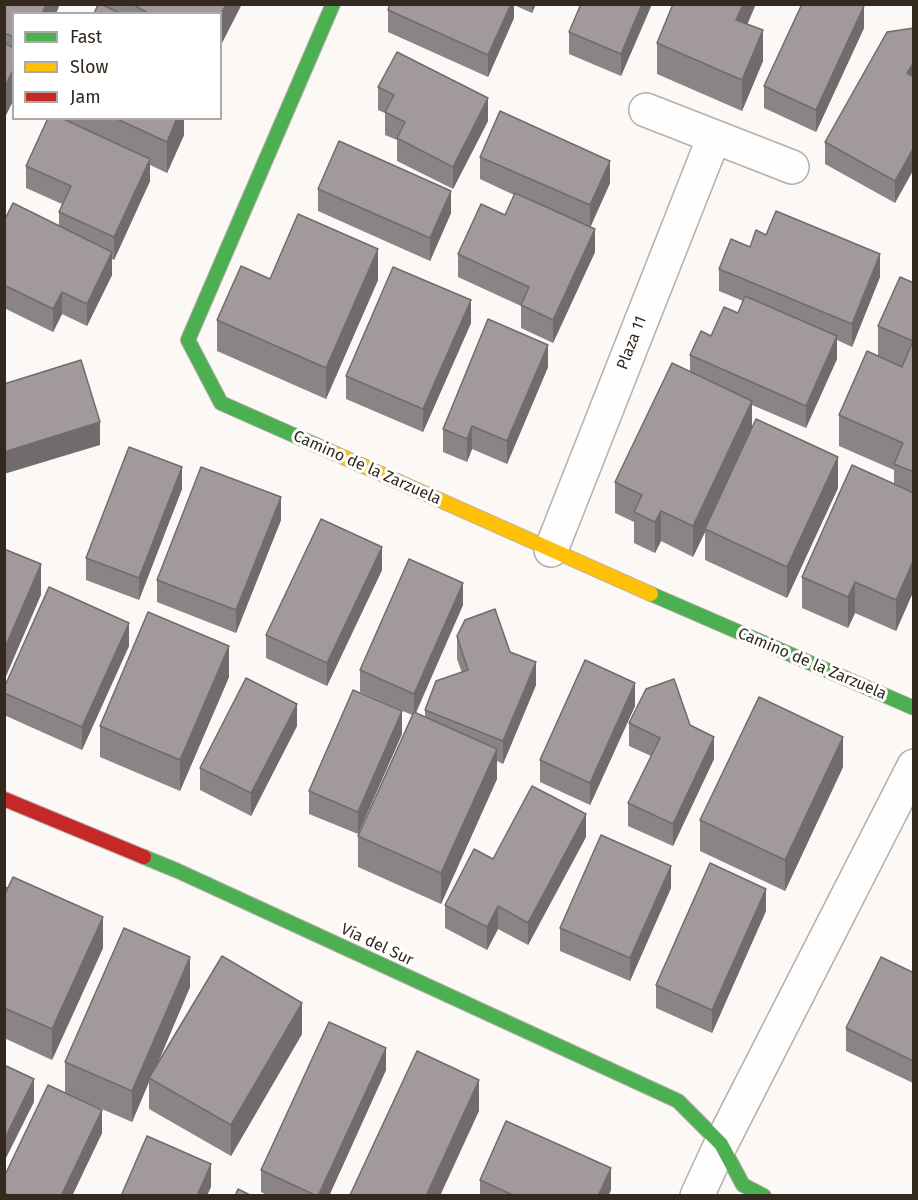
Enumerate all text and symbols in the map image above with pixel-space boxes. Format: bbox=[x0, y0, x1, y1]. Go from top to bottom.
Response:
legend bbox=[12, 12, 222, 120]
text: Fast bbox=[70, 26, 102, 48]
text: Slow bbox=[70, 56, 108, 78]
text: Jam bbox=[70, 86, 101, 108]
street label: Plaza 11 bbox=[613, 314, 651, 372]
street label: Camino de la Zarzuela bbox=[290, 427, 444, 509]
street label: Camino de la Zarzuela bbox=[735, 624, 889, 704]
street label: Vía del Sur bbox=[338, 920, 416, 970]

